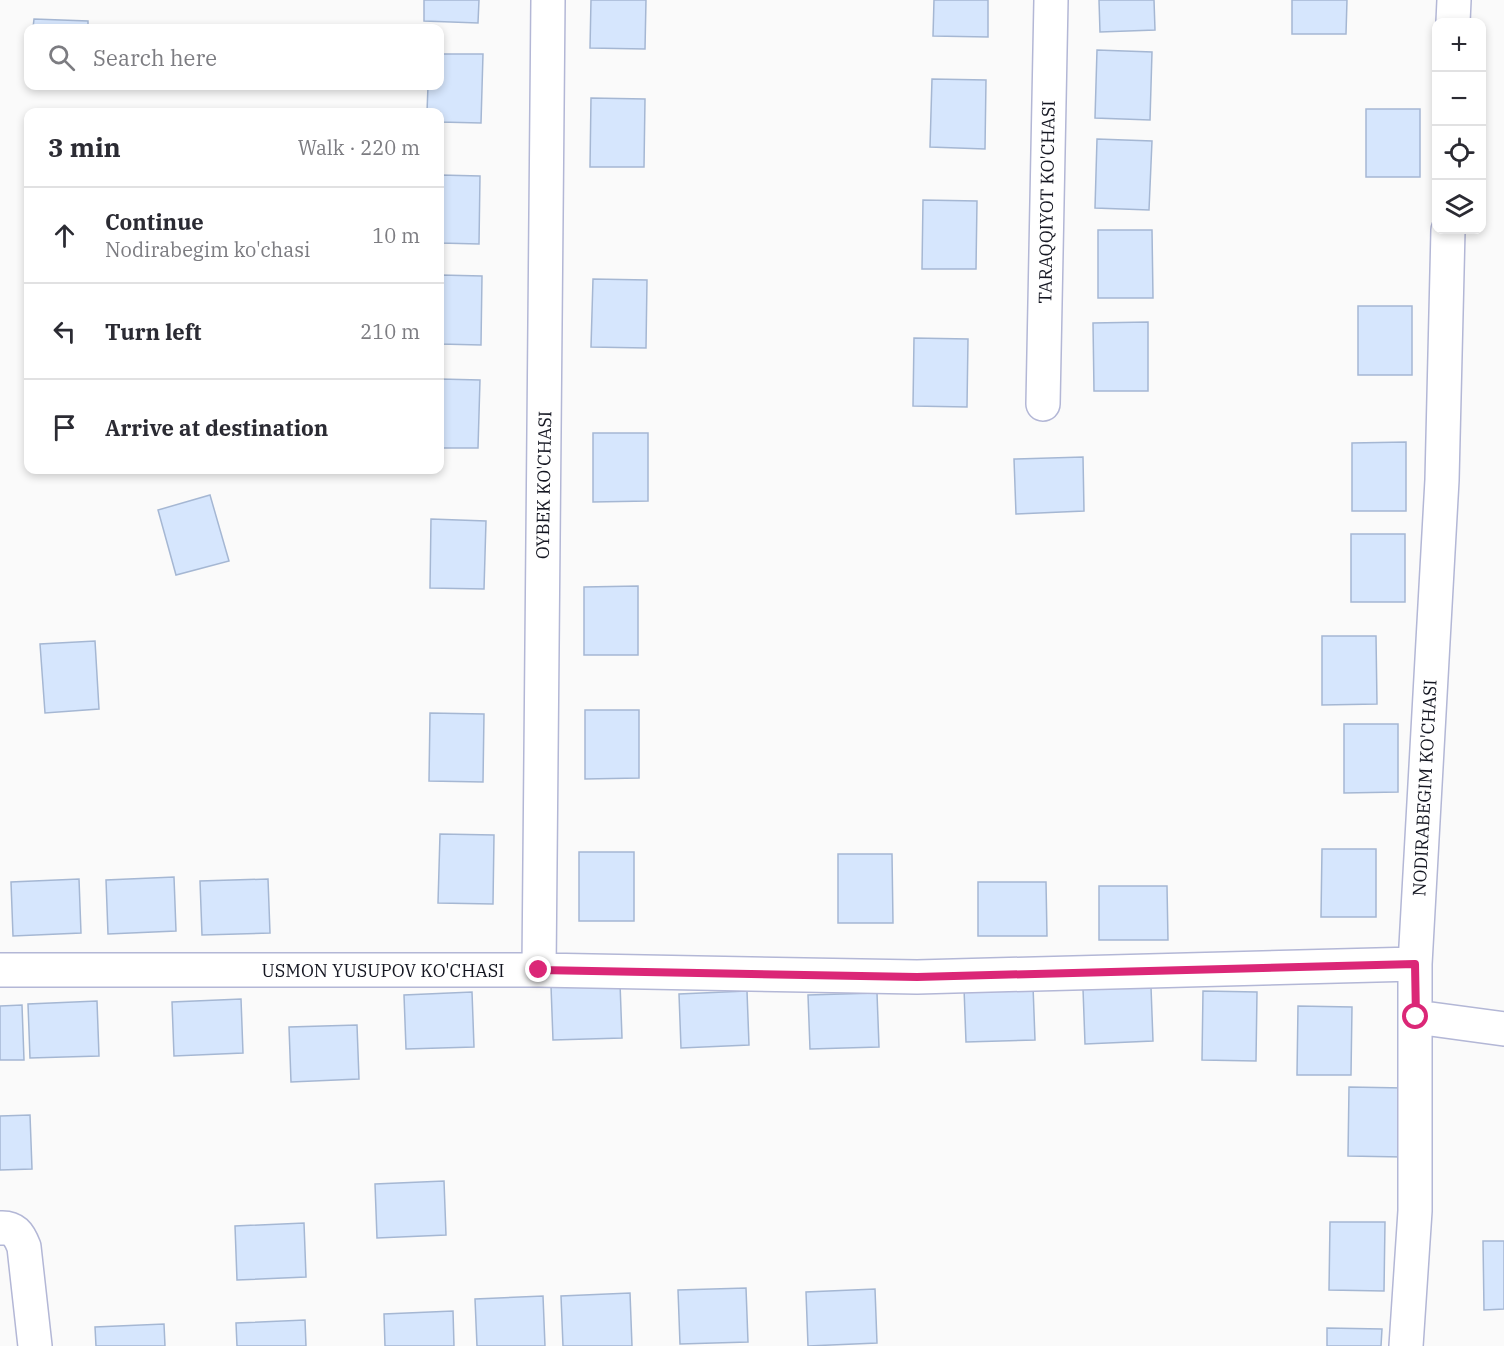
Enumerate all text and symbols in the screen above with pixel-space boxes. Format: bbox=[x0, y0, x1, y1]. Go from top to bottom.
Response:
map controls bbox=[1432, 18, 1486, 234]
button: + bbox=[1432, 18, 1486, 72]
search box bbox=[24, 24, 444, 90]
icon: search bbox=[45, 41, 78, 74]
text: Search here bbox=[93, 43, 217, 72]
button: − bbox=[1432, 72, 1486, 126]
street label: TARAQQIYOT KO'CHASI bbox=[1033, 100, 1060, 304]
button: locate bbox=[1432, 126, 1486, 180]
text: 3 min bbox=[48, 130, 121, 164]
text: Walk · 220 m bbox=[298, 134, 420, 161]
button: layers bbox=[1432, 180, 1486, 234]
text: Continue bbox=[105, 207, 204, 236]
icon: ahead bbox=[48, 219, 81, 252]
text: 10 m bbox=[372, 222, 420, 249]
text: Nodirabegim ko'chasi bbox=[105, 236, 310, 263]
icon: left bbox=[48, 315, 81, 348]
text: Turn left bbox=[105, 317, 201, 346]
text: 210 m bbox=[360, 318, 420, 345]
icon: arrive bbox=[48, 411, 81, 444]
street label: OYBEK KO'CHASI bbox=[531, 411, 556, 559]
text: Arrive at destination bbox=[105, 413, 328, 442]
street label: NODIRABEGIM KO'CHASI bbox=[1407, 679, 1442, 897]
route end bbox=[525, 956, 551, 982]
street label: USMON YUSUPOV KO'CHASI bbox=[261, 959, 505, 982]
route start bbox=[1402, 1003, 1428, 1029]

